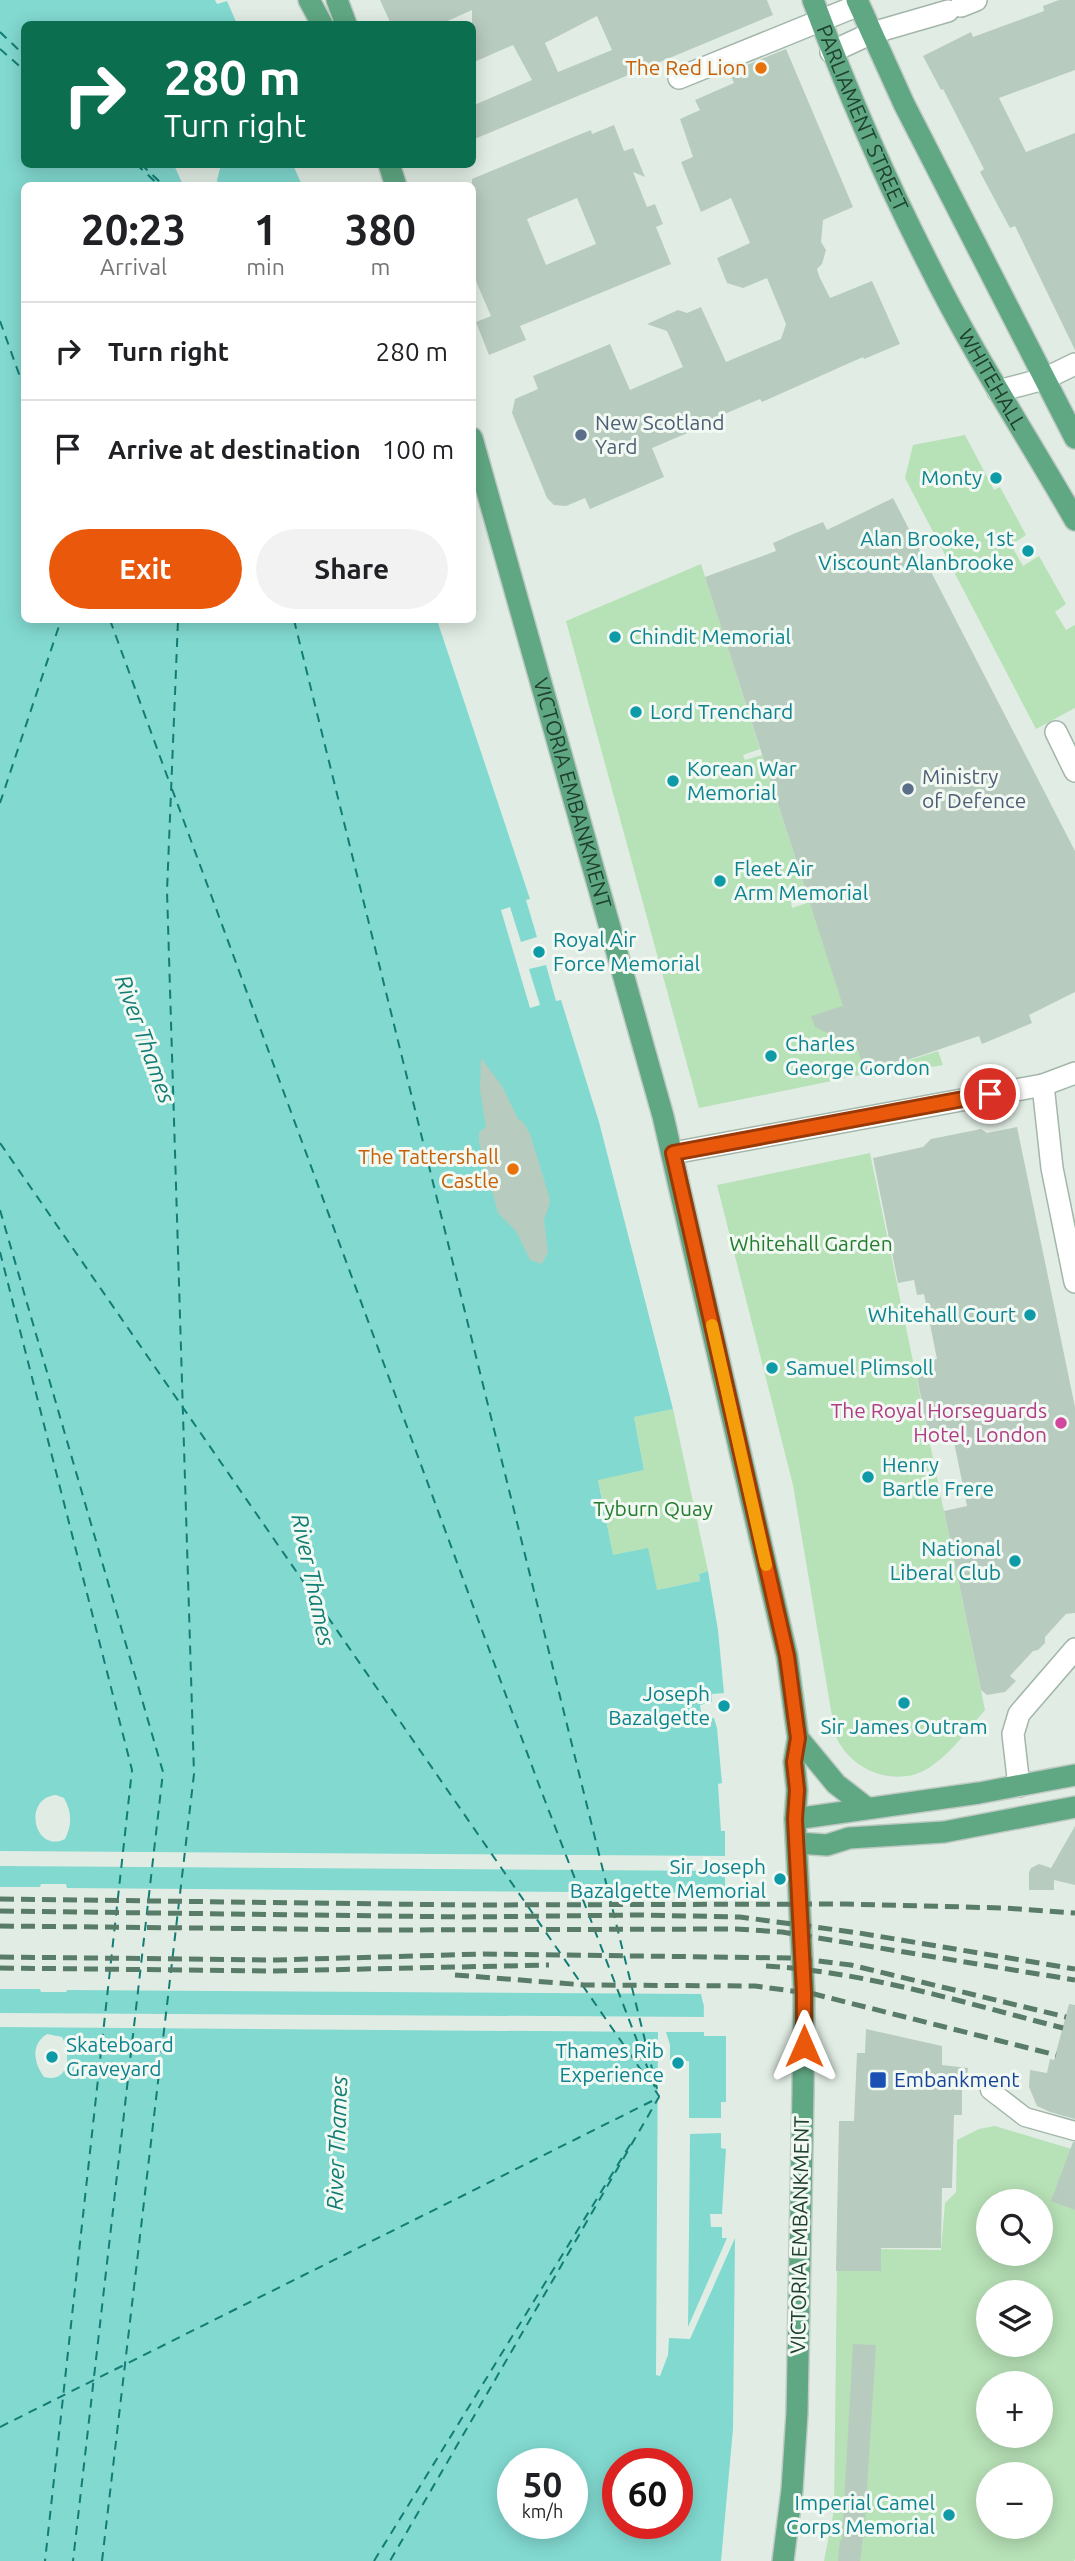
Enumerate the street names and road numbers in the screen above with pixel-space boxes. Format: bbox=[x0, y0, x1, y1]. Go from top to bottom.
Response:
street label: PARLIAMENT STREET bbox=[813, 21, 914, 215]
street label: WHITEHALL bbox=[954, 324, 1032, 434]
street label: VICTORIA EMBANKMENT bbox=[529, 675, 617, 911]
street label: VICTORIA EMBANKMENT bbox=[785, 2115, 813, 2354]

